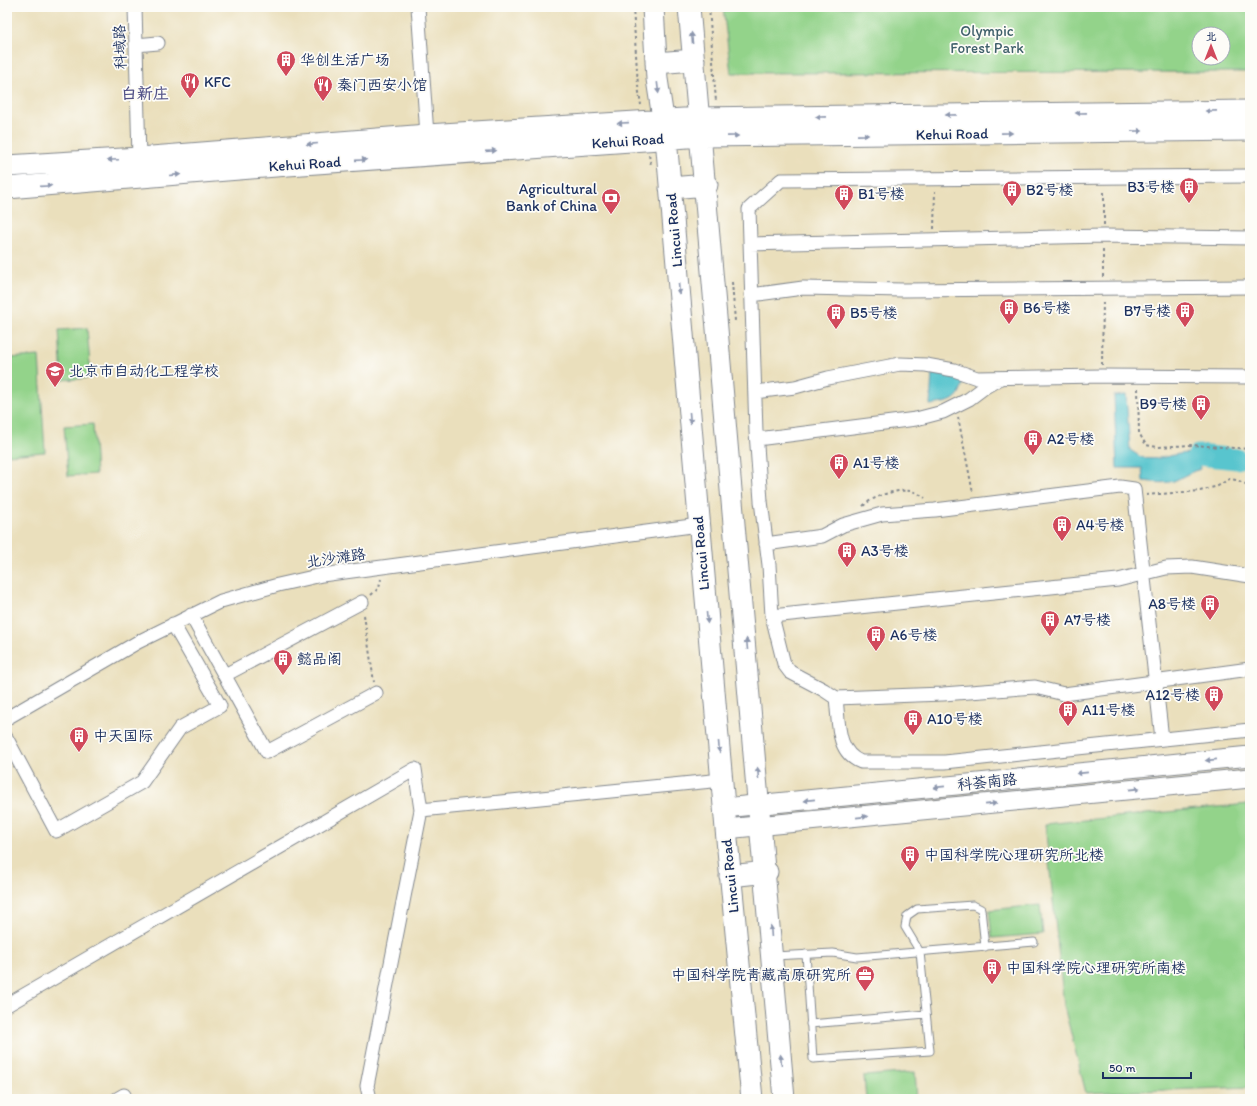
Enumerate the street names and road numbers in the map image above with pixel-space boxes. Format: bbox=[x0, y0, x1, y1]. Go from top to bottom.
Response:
street label: 科域路 bbox=[110, 24, 130, 70]
street label: Kehui Road bbox=[915, 124, 989, 144]
street label: Kehui Road bbox=[591, 129, 666, 153]
street label: Kehui Road bbox=[268, 152, 343, 176]
street label: Lincui Road bbox=[662, 191, 686, 268]
street label: Lincui Road bbox=[689, 514, 713, 591]
street label: 北沙滩路 bbox=[305, 545, 367, 571]
street label: 科荟南路 bbox=[956, 770, 1018, 794]
street label: Lincui Road bbox=[717, 837, 743, 914]

